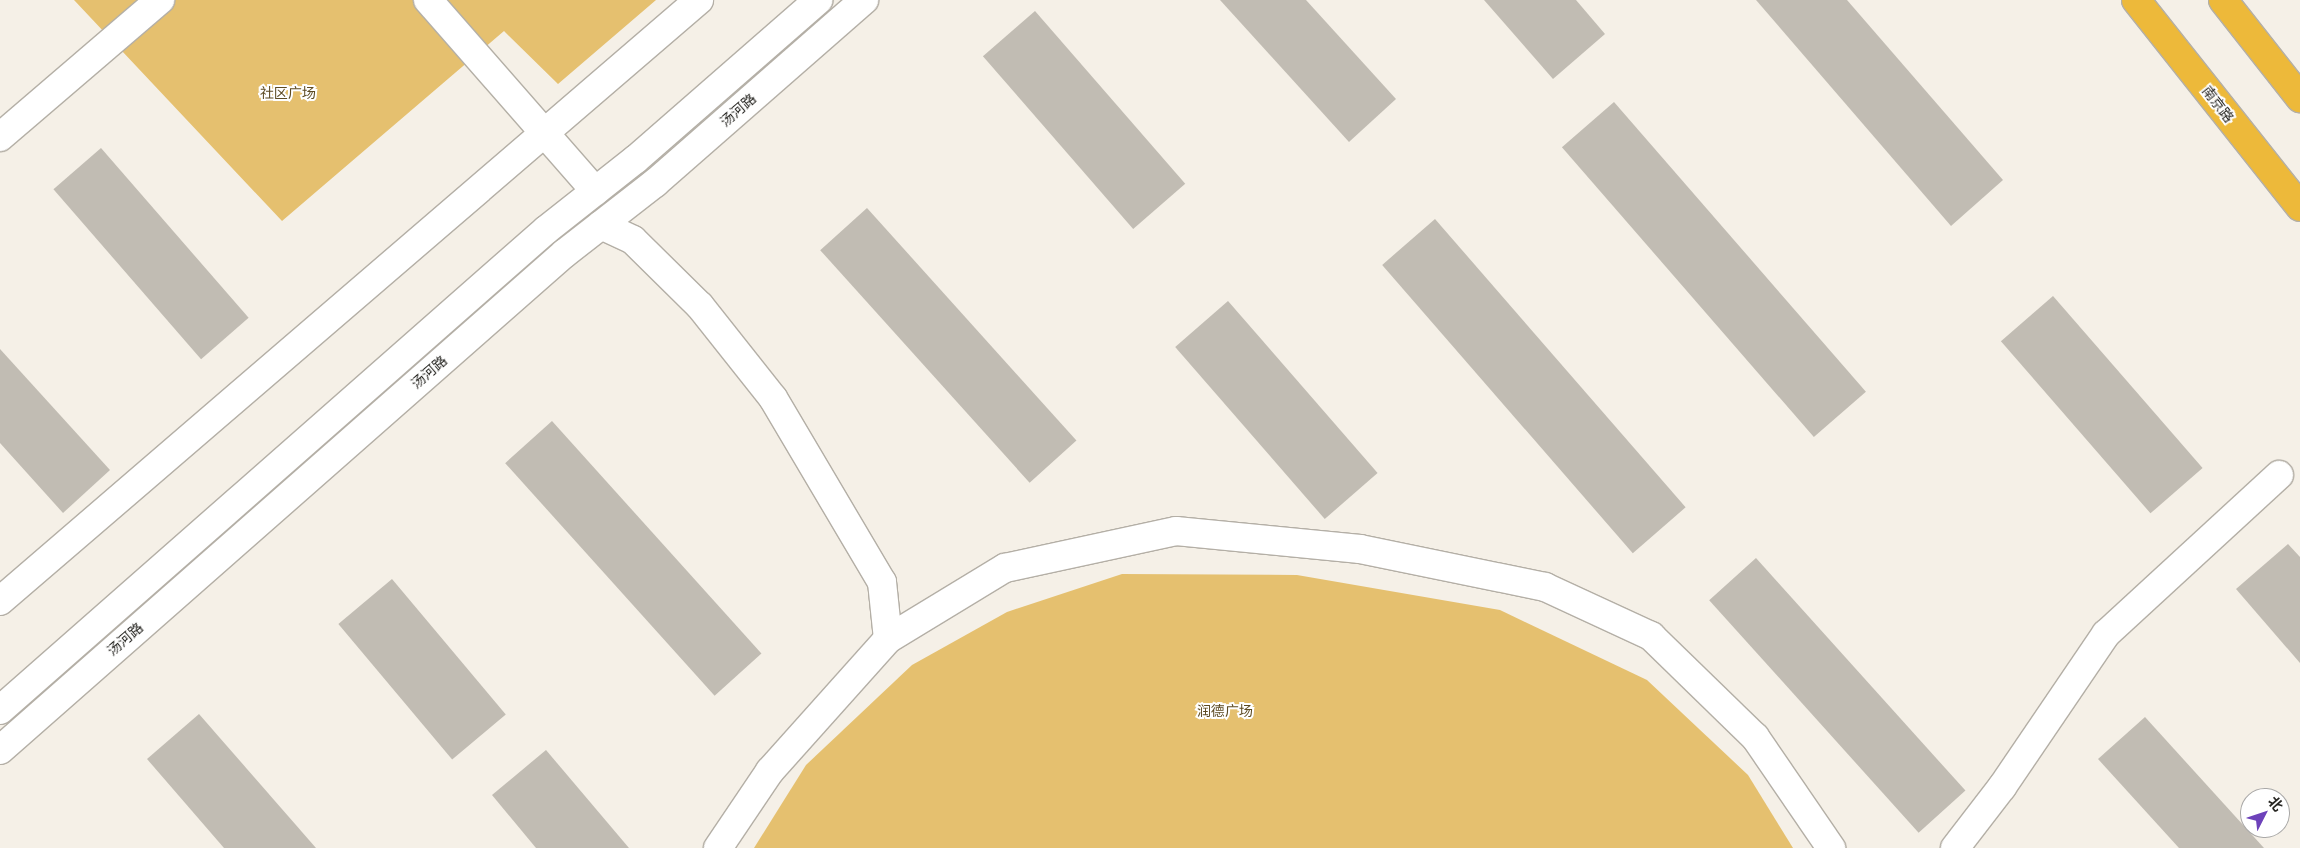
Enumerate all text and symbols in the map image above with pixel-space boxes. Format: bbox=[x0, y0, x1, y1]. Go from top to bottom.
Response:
street label: 南京路 bbox=[2198, 82, 2238, 126]
park label: 社区广场 bbox=[260, 85, 316, 101]
street label: 汤河路 bbox=[717, 90, 759, 130]
street label: 汤河路 bbox=[408, 352, 450, 392]
street label: 汤河路 bbox=[104, 619, 146, 659]
park label: 润德广场 bbox=[1197, 703, 1253, 719]
north arrow bbox=[2240, 788, 2290, 838]
text: 北 bbox=[2264, 792, 2288, 815]

